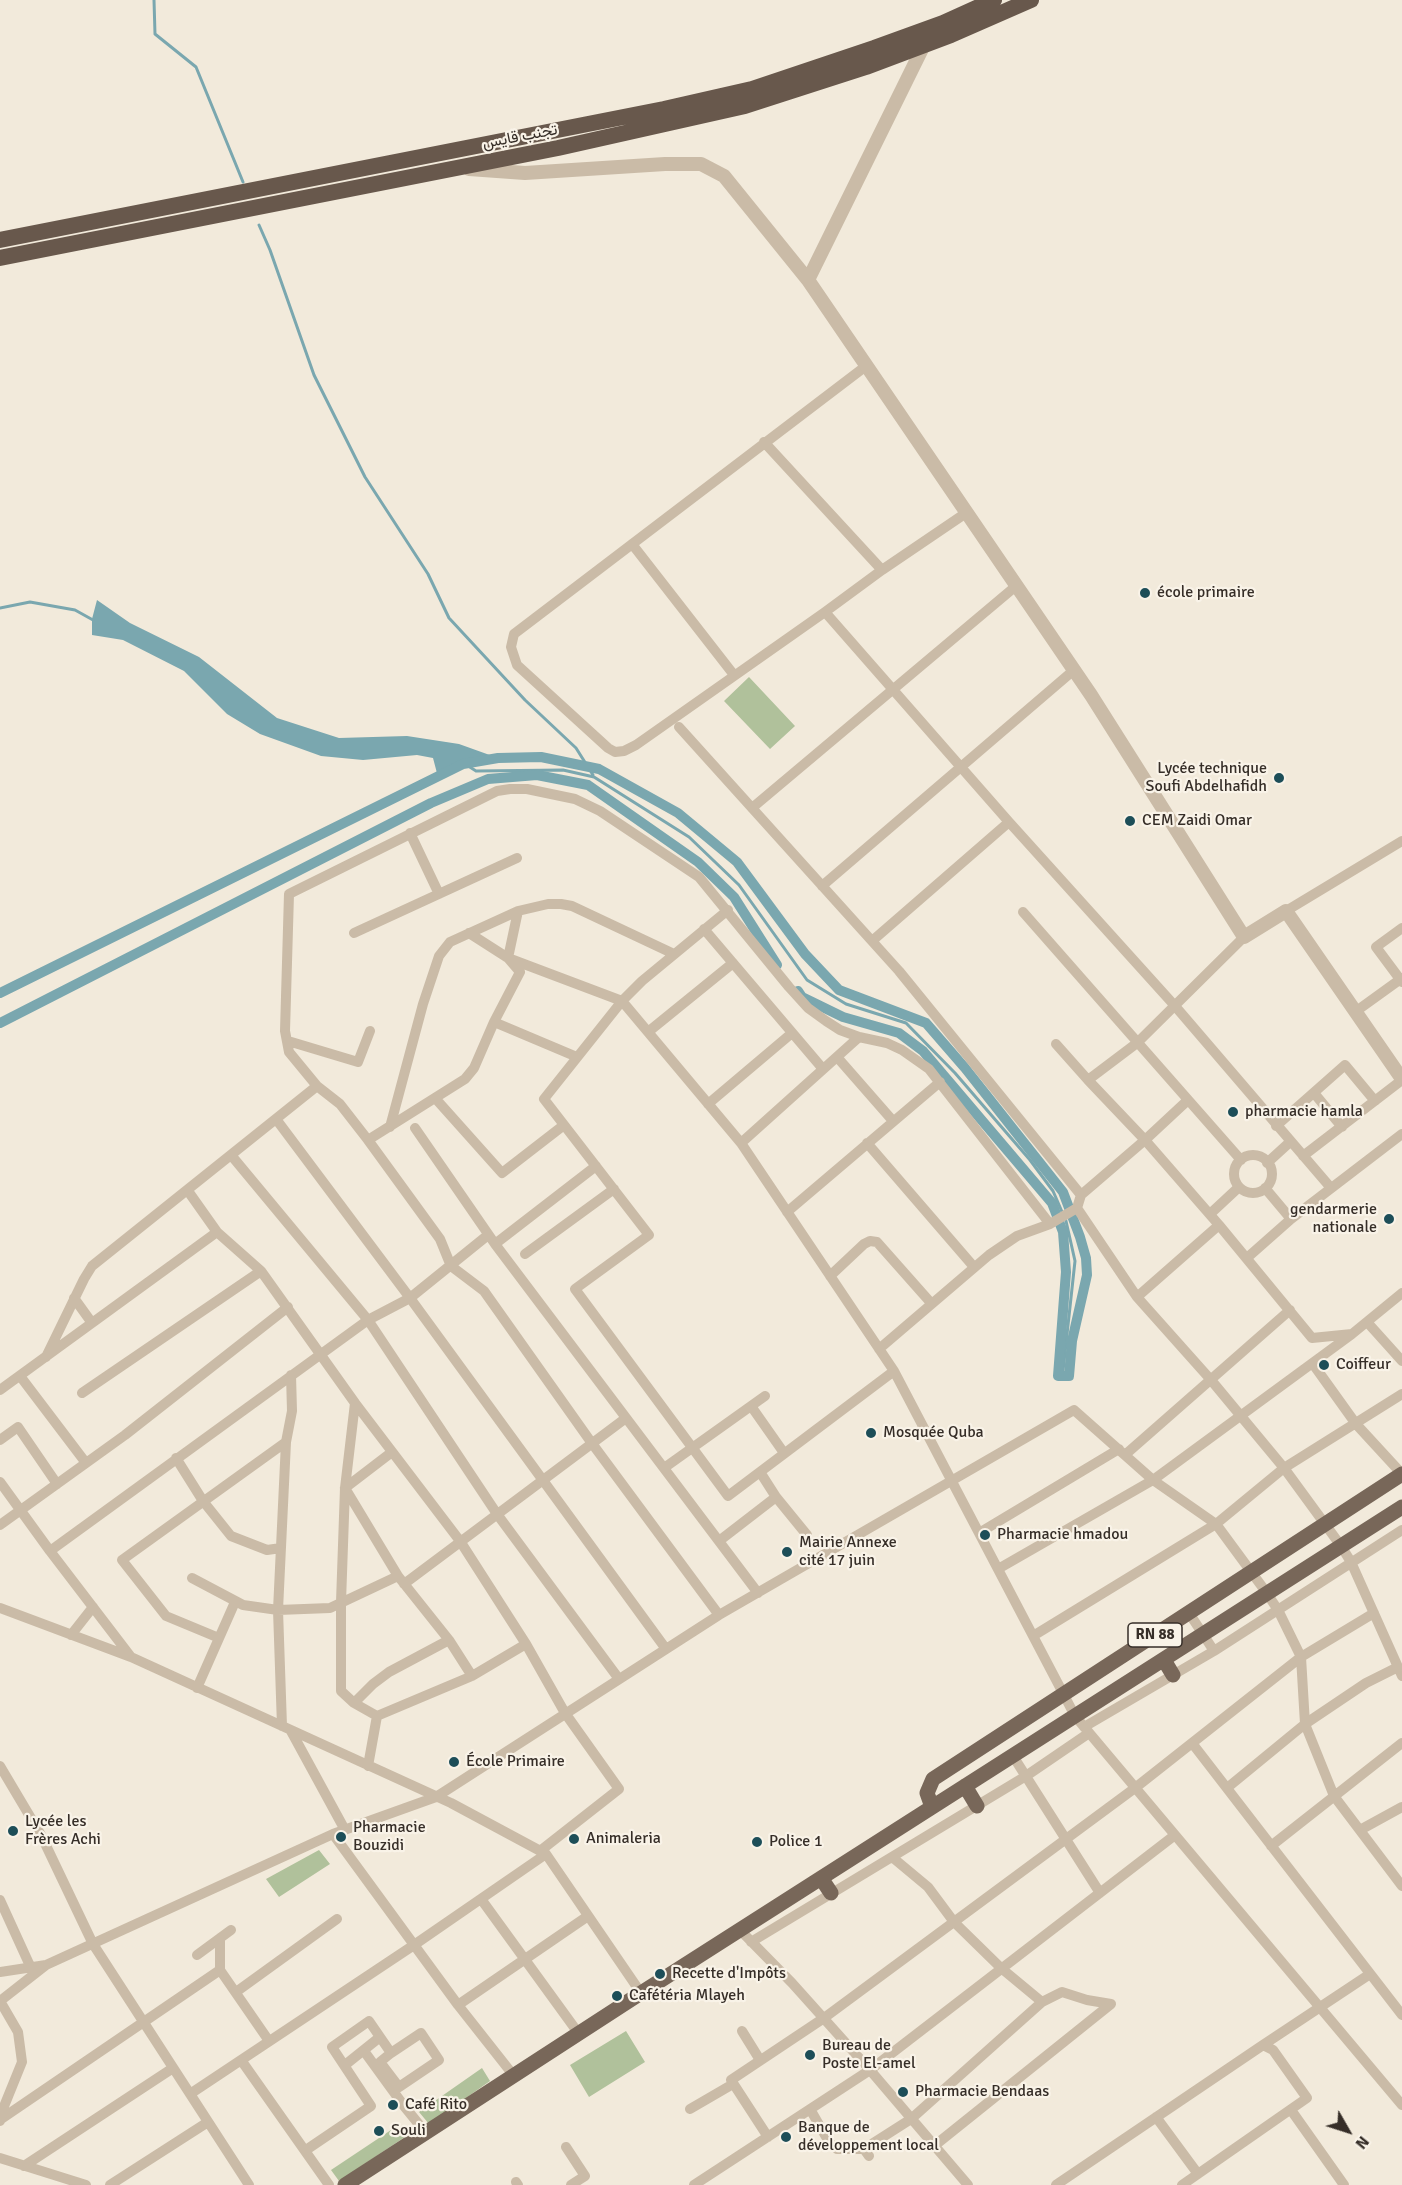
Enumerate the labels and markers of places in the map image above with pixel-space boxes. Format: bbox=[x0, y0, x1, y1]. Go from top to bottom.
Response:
place label: école primaire bbox=[1157, 583, 1255, 603]
marker: école primaire bbox=[1138, 586, 1152, 600]
place label: Lycée technique Soufi Abdelhafidh bbox=[1146, 759, 1267, 797]
marker: Lycée technique Soufi Abdelhafidh bbox=[1272, 771, 1286, 785]
place label: CEM Zaidi Omar bbox=[1142, 811, 1252, 831]
marker: CEM Zaidi Omar bbox=[1123, 814, 1137, 828]
place label: pharmacie hamla bbox=[1245, 1102, 1363, 1122]
marker: pharmacie hamla bbox=[1226, 1105, 1240, 1119]
place label: gendarmerie nationale bbox=[1290, 1200, 1377, 1238]
marker: gendarmerie nationale bbox=[1382, 1212, 1396, 1226]
place label: Coiffeur bbox=[1336, 1355, 1391, 1375]
marker: Coiffeur bbox=[1317, 1358, 1331, 1372]
place label: Mosquée Quba bbox=[883, 1423, 984, 1443]
marker: Mosquée Quba bbox=[864, 1426, 878, 1440]
place label: Pharmacie hmadou bbox=[997, 1525, 1128, 1545]
marker: Pharmacie hmadou bbox=[978, 1528, 992, 1542]
place label: Mairie Annexe cité 17 juin bbox=[799, 1533, 897, 1571]
marker: Mairie Annexe cité 17 juin bbox=[780, 1545, 794, 1559]
place label: École Primaire bbox=[466, 1752, 565, 1772]
marker: École Primaire bbox=[447, 1755, 461, 1769]
place label: Lycée les Frères Achi bbox=[25, 1812, 101, 1850]
place label: Pharmacie Bouzidi bbox=[353, 1818, 426, 1856]
marker: Lycée les Frères Achi bbox=[6, 1824, 20, 1838]
place label: Animaleria bbox=[586, 1829, 661, 1849]
marker: Pharmacie Bouzidi bbox=[334, 1830, 348, 1844]
marker: Animaleria bbox=[567, 1832, 581, 1846]
place label: Police 1 bbox=[769, 1832, 823, 1852]
marker: Police 1 bbox=[750, 1835, 764, 1849]
place label: Recette d'Impôts bbox=[672, 1964, 786, 1984]
marker: Recette d'Impôts bbox=[653, 1967, 667, 1981]
place label: Cafétéria Mlayeh bbox=[629, 1986, 745, 2006]
marker: Cafétéria Mlayeh bbox=[610, 1989, 624, 2003]
place label: Bureau de Poste El-amel bbox=[822, 2036, 916, 2074]
marker: Bureau de Poste El-amel bbox=[803, 2048, 817, 2062]
place label: Pharmacie Bendaas bbox=[915, 2082, 1049, 2102]
marker: Pharmacie Bendaas bbox=[896, 2085, 910, 2099]
place label: Café Rito bbox=[405, 2095, 467, 2115]
marker: Café Rito bbox=[386, 2098, 400, 2112]
place label: Banque de développement local bbox=[798, 2118, 939, 2156]
place label: Souli bbox=[391, 2121, 426, 2141]
marker: Souli bbox=[372, 2124, 386, 2138]
marker: Banque de développement local bbox=[779, 2130, 793, 2144]

